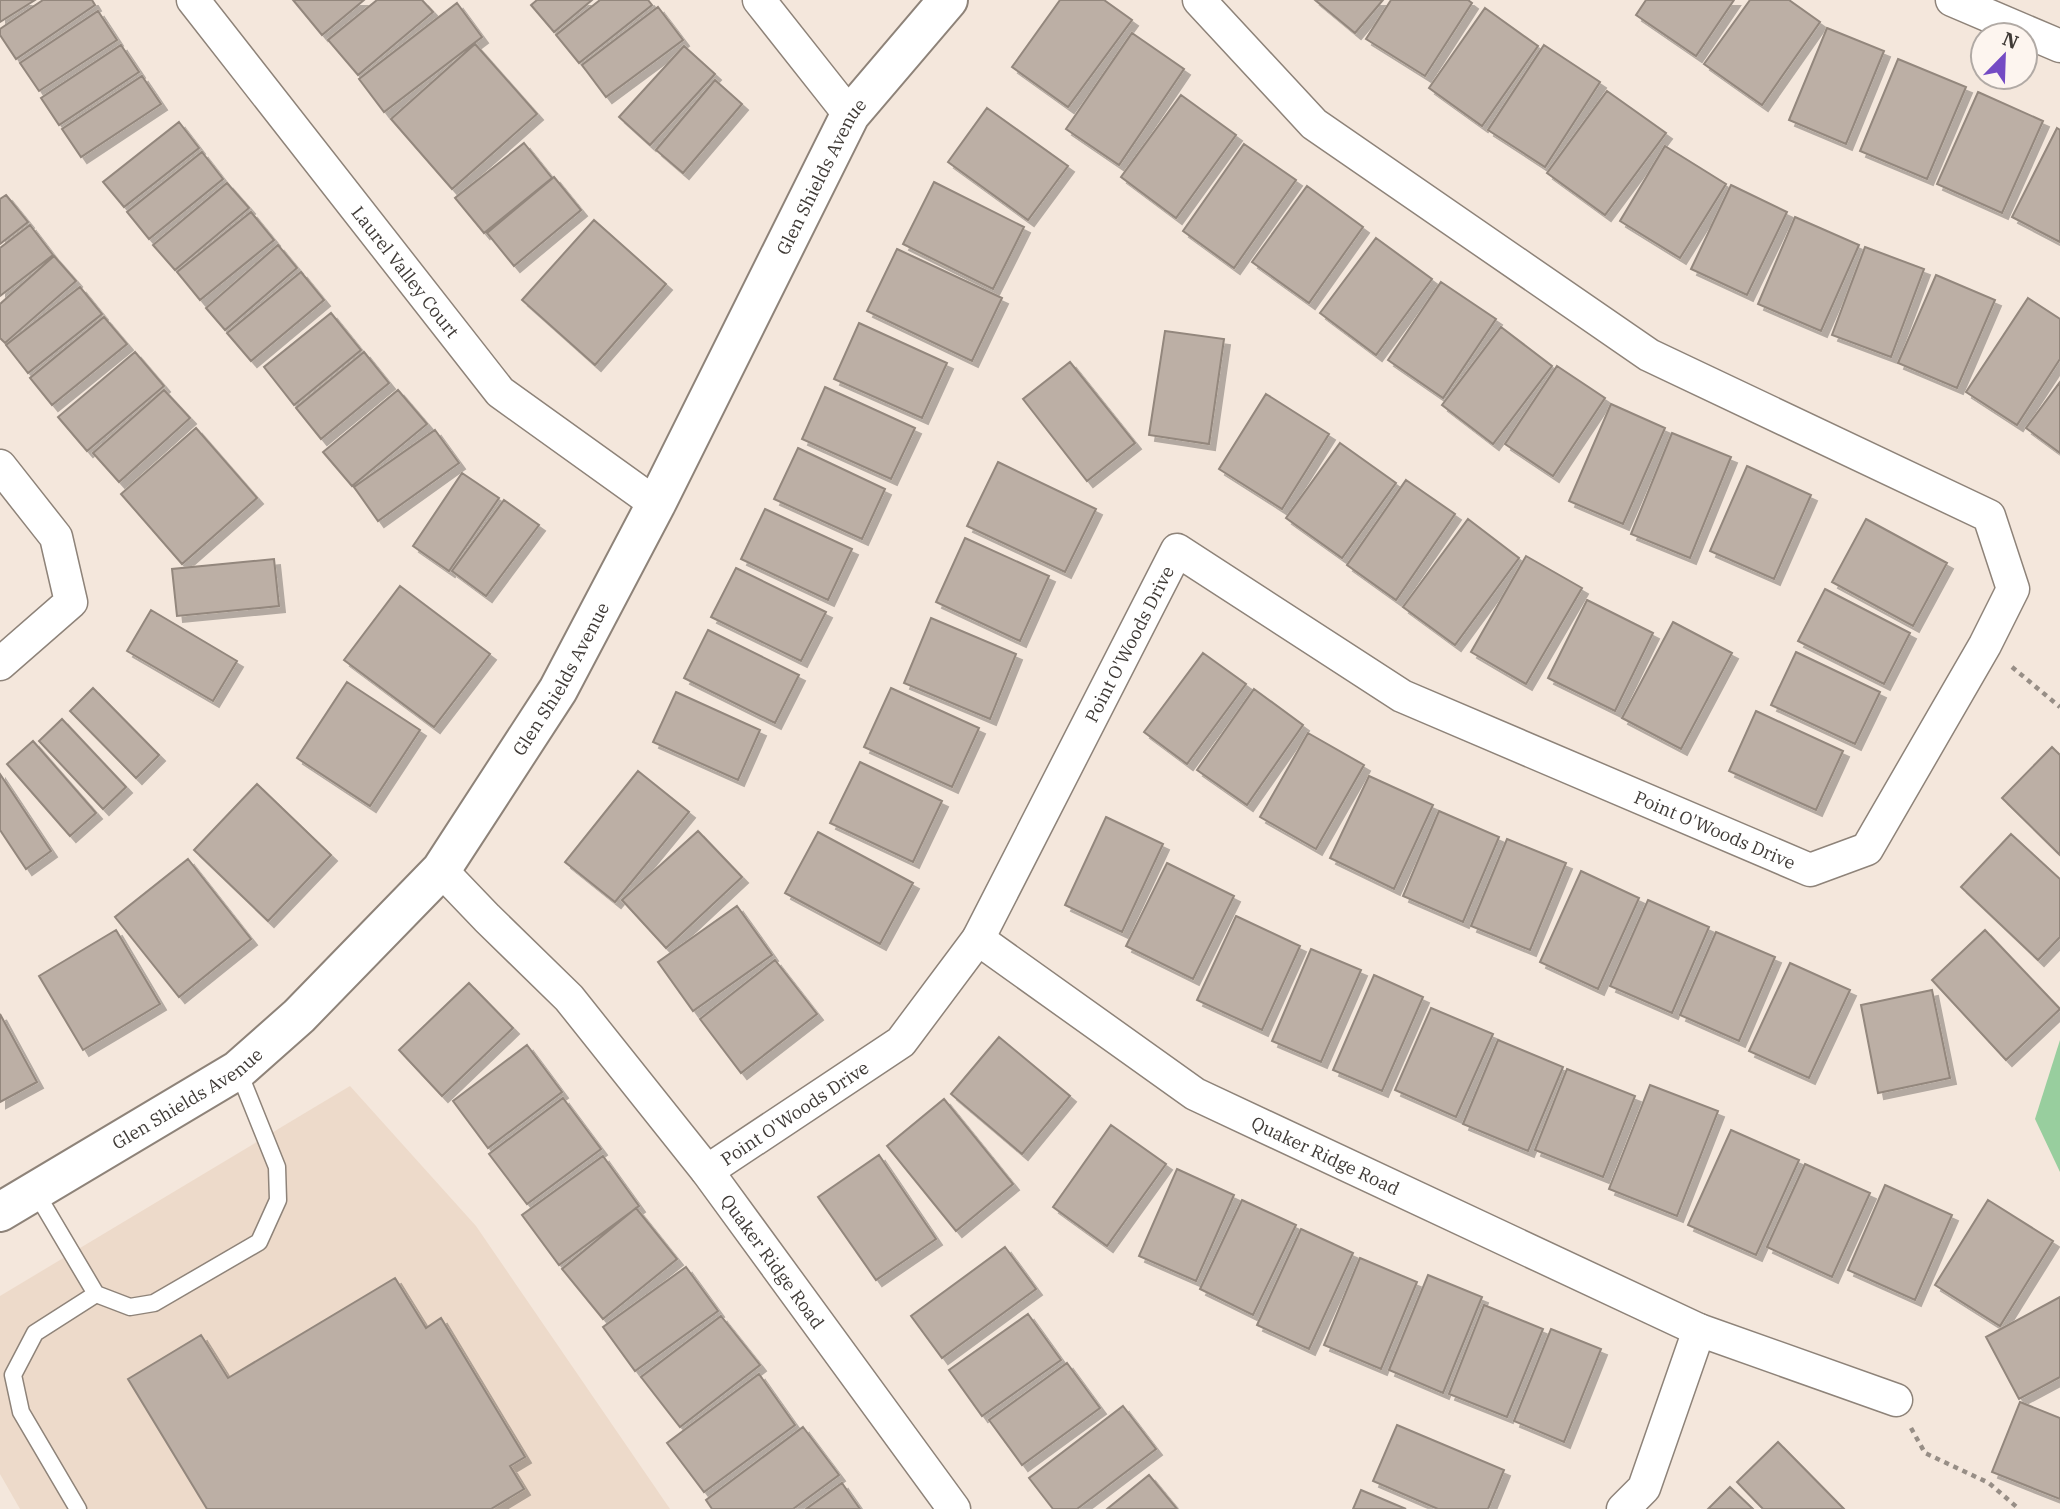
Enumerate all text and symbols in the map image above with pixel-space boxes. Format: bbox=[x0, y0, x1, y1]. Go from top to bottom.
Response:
north arrow bbox=[1969, 21, 2039, 91]
text: N bbox=[1999, 26, 2022, 54]
street label: Glen Shields Avenue bbox=[771, 93, 871, 259]
street label: Laurel Valley Court bbox=[347, 201, 464, 342]
street label: Point O'Woods Drive bbox=[1079, 562, 1179, 726]
street label: Glen Shields Avenue bbox=[507, 598, 614, 760]
street label: Point O'Woods Drive bbox=[1631, 785, 1799, 874]
street label: Glen Shields Avenue bbox=[108, 1042, 267, 1154]
street label: Point O'Woods Drive bbox=[716, 1055, 873, 1170]
street label: Quaker Ridge Road bbox=[1248, 1111, 1404, 1200]
street label: Quaker Ridge Road bbox=[716, 1189, 830, 1333]

